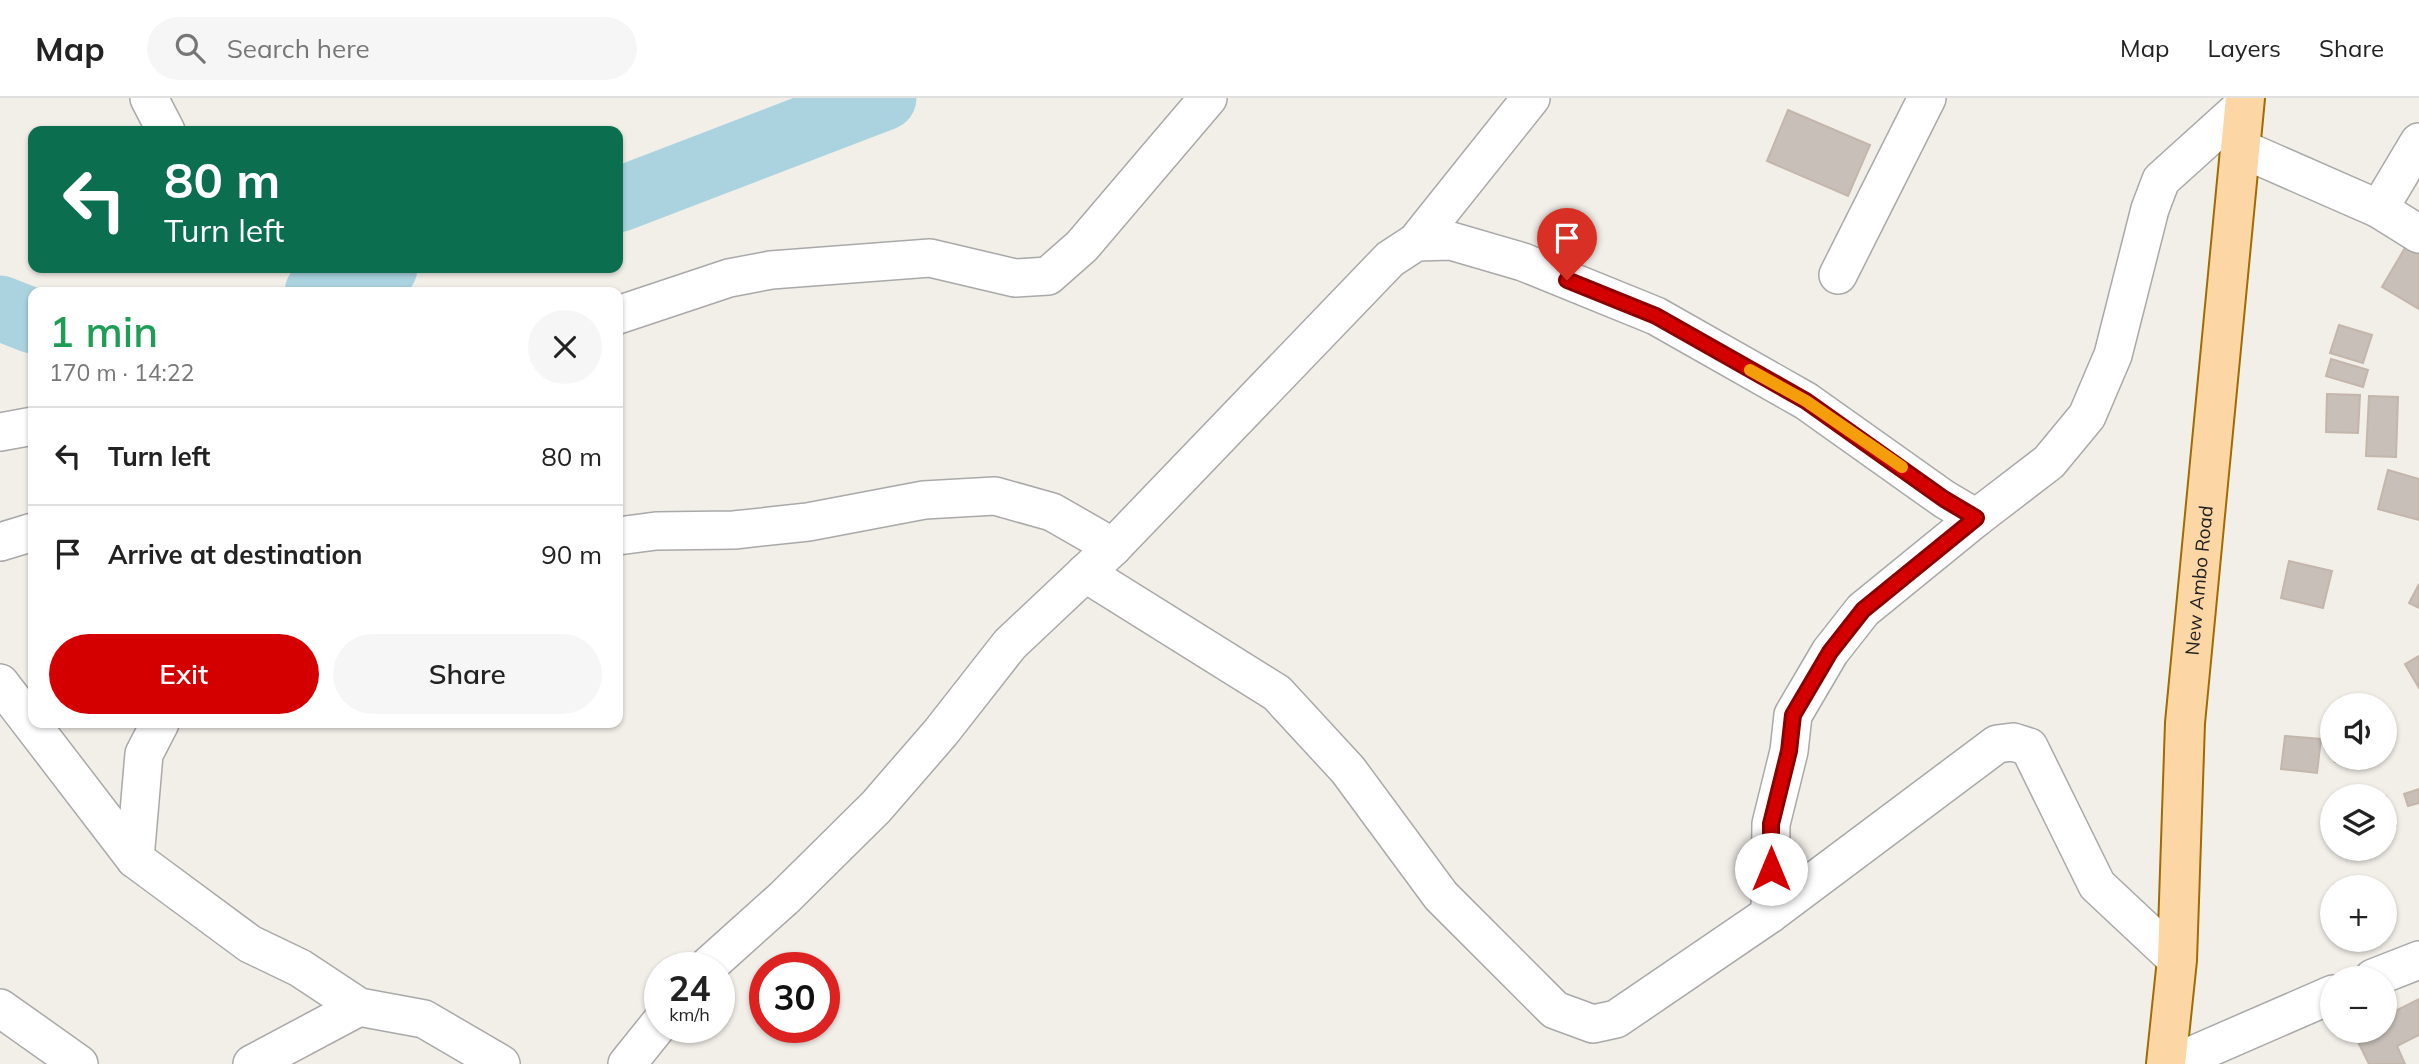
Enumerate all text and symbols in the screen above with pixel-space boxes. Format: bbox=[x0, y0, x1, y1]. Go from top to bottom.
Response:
search box bbox=[147, 17, 637, 80]
text: Map bbox=[35, 28, 105, 69]
icon: search bbox=[171, 29, 209, 67]
text: Search here bbox=[227, 32, 370, 65]
text: Map bbox=[2120, 33, 2169, 63]
text: Layers bbox=[2207, 33, 2281, 63]
text: Share bbox=[2319, 33, 2384, 63]
text: 80 m bbox=[164, 149, 280, 210]
icon: left bbox=[49, 154, 140, 245]
pin bbox=[1537, 208, 1597, 280]
text: Turn left bbox=[164, 210, 284, 250]
icon: arrive bbox=[1548, 219, 1586, 257]
text: 1 min bbox=[49, 305, 158, 358]
button: close bbox=[528, 310, 602, 384]
text: 170 m · 14:22 bbox=[49, 358, 194, 387]
icon: left bbox=[49, 437, 87, 475]
text: Turn left bbox=[108, 440, 210, 473]
text: 80 m bbox=[541, 440, 602, 473]
street label: New Ambo Road bbox=[2180, 504, 2218, 656]
icon: arrive bbox=[49, 535, 87, 573]
text: Arrive at destination bbox=[108, 538, 363, 571]
text: 90 m bbox=[541, 538, 602, 571]
button: Exit bbox=[49, 634, 319, 714]
button: Share bbox=[333, 634, 602, 714]
map controls bbox=[2320, 693, 2397, 1043]
button: sound bbox=[2320, 693, 2397, 770]
button: layers bbox=[2320, 784, 2397, 861]
position arrow bbox=[1734, 832, 1808, 906]
button: + bbox=[2320, 875, 2397, 952]
speed limit sign: 30 bbox=[749, 952, 840, 1043]
text: 24 bbox=[668, 966, 711, 1010]
button: − bbox=[2320, 966, 2397, 1043]
text: km/h bbox=[669, 1003, 710, 1026]

